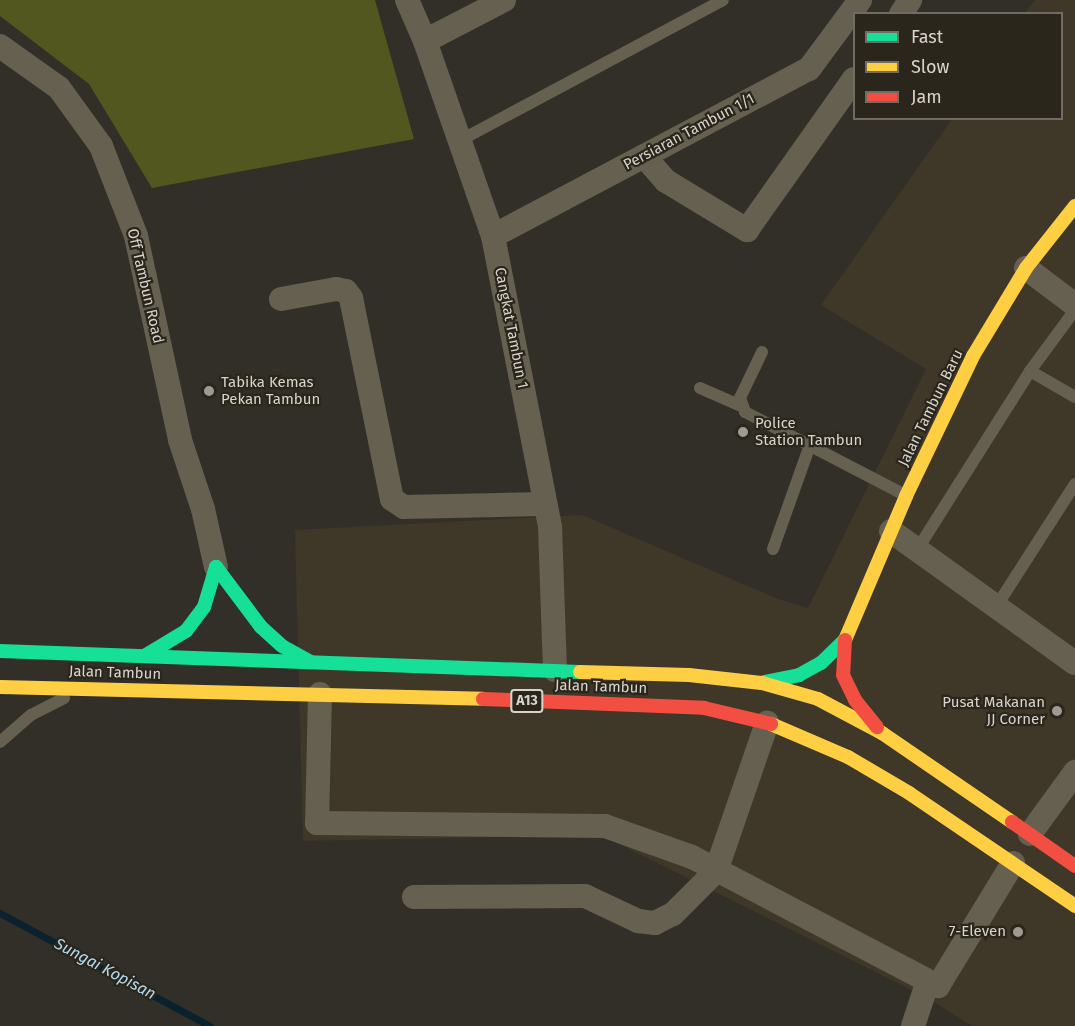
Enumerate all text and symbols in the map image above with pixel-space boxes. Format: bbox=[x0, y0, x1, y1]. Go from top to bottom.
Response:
legend bbox=[853, 12, 1063, 120]
text: Fast bbox=[911, 26, 943, 48]
text: Slow bbox=[911, 56, 949, 78]
text: Jam bbox=[911, 86, 942, 108]
street label: Persiaran Tambun 1/1 bbox=[620, 90, 758, 174]
street label: Off Tambun Road bbox=[123, 227, 167, 345]
street label: Cangkat Tambun 1 bbox=[490, 266, 532, 390]
street label: Jalan Tambun Baru bbox=[895, 347, 967, 469]
place label: Tabika Kemas Pekan Tambun bbox=[221, 373, 320, 408]
marker: Tabika Kemas Pekan Tambun bbox=[202, 384, 216, 398]
place label: Police Station Tambun bbox=[755, 414, 862, 449]
marker: Police Station Tambun bbox=[736, 425, 750, 439]
street label: Jalan Tambun bbox=[69, 662, 161, 684]
street label: Jalan Tambun bbox=[555, 676, 647, 698]
road number: A13 bbox=[509, 690, 545, 712]
place label: Pusat Makanan JJ Corner bbox=[942, 693, 1045, 728]
marker: Pusat Makanan JJ Corner bbox=[1050, 704, 1064, 718]
place label: 7-Eleven bbox=[949, 923, 1006, 941]
marker: 7-Eleven bbox=[1011, 925, 1025, 939]
water label: Sungai Kopisan bbox=[51, 934, 159, 1004]

